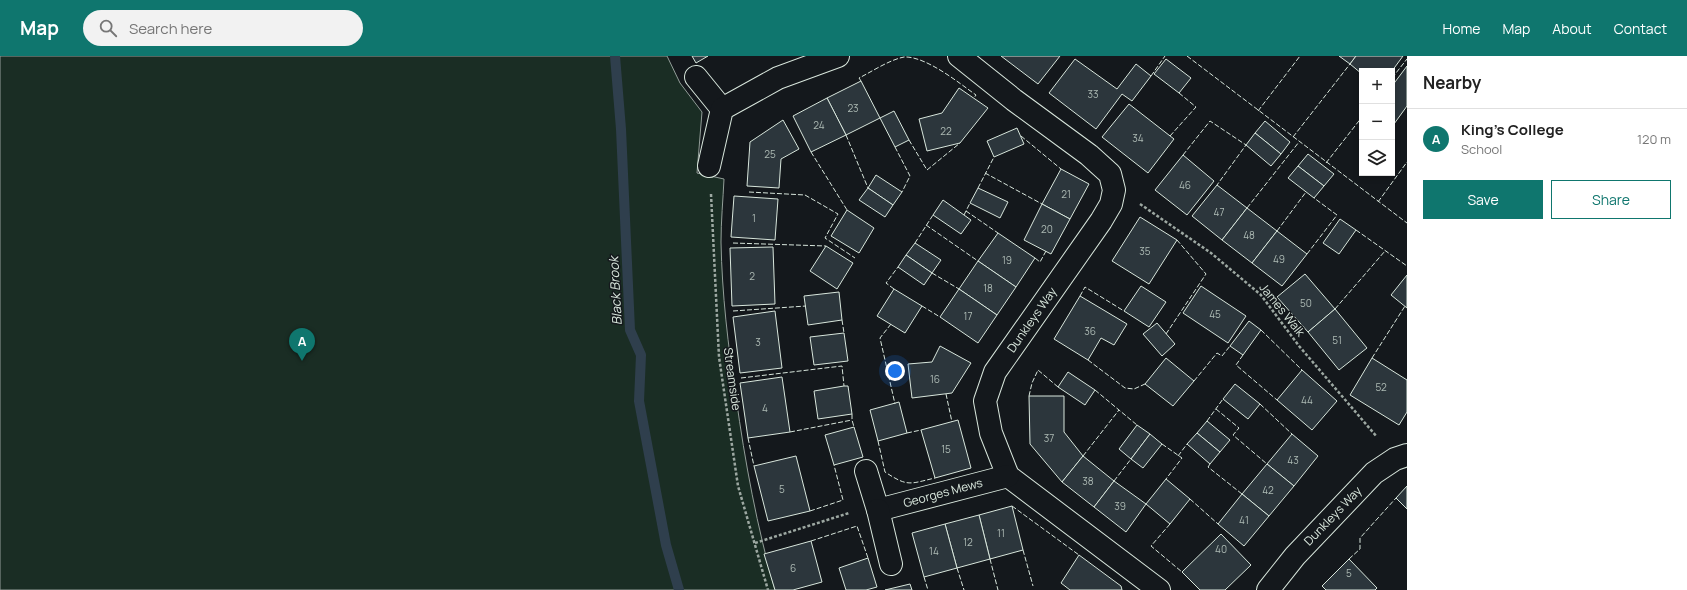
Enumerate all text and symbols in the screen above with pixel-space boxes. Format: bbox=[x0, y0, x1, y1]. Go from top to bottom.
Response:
search box bbox=[83, 10, 363, 46]
text: Map bbox=[20, 15, 59, 41]
icon: search bbox=[97, 17, 119, 39]
text: Search here bbox=[129, 18, 212, 39]
text: Home bbox=[1443, 19, 1480, 38]
text: Map bbox=[1502, 19, 1530, 38]
text: About bbox=[1552, 19, 1592, 38]
text: Contact bbox=[1614, 19, 1667, 38]
map controls bbox=[1359, 68, 1395, 176]
button: + bbox=[1359, 68, 1395, 104]
text: Nearby bbox=[1423, 71, 1481, 94]
house number: 33 bbox=[1087, 87, 1099, 101]
house number: 23 bbox=[847, 101, 859, 115]
button: − bbox=[1359, 104, 1395, 140]
house number: 24 bbox=[813, 118, 825, 132]
text: King's College bbox=[1461, 119, 1564, 140]
house number: 22 bbox=[940, 124, 952, 138]
text: A bbox=[1432, 130, 1440, 148]
text: 120 m bbox=[1637, 130, 1671, 148]
house number: 34 bbox=[1132, 131, 1144, 145]
button: layers bbox=[1359, 140, 1395, 176]
text: School bbox=[1461, 140, 1502, 158]
house number: 25 bbox=[764, 147, 776, 161]
house number: 46 bbox=[1179, 178, 1191, 192]
button: Save bbox=[1423, 180, 1543, 219]
button: Share bbox=[1551, 180, 1671, 219]
house number: 21 bbox=[1061, 187, 1071, 201]
house number: 47 bbox=[1214, 205, 1224, 219]
house number: 1 bbox=[752, 211, 756, 225]
house number: 20 bbox=[1041, 222, 1053, 236]
house number: 48 bbox=[1243, 228, 1255, 242]
house number: 35 bbox=[1139, 244, 1151, 258]
house number: 49 bbox=[1273, 252, 1285, 266]
house number: 19 bbox=[1002, 253, 1012, 267]
water label: Black Brook bbox=[604, 254, 626, 326]
house number: 2 bbox=[749, 269, 755, 283]
street label: James Walk bbox=[1256, 279, 1310, 341]
house number: 18 bbox=[983, 281, 993, 295]
street label: Dunkleys Way bbox=[1003, 283, 1061, 356]
house number: 50 bbox=[1300, 296, 1312, 310]
house number: 45 bbox=[1209, 307, 1221, 321]
house number: 17 bbox=[964, 309, 972, 323]
house number: 36 bbox=[1084, 324, 1096, 338]
pin: A bbox=[289, 328, 315, 361]
house number: 51 bbox=[1332, 333, 1342, 347]
house number: 3 bbox=[755, 335, 761, 349]
street label: Streamside bbox=[720, 346, 745, 411]
your location bbox=[885, 361, 905, 381]
house number: 16 bbox=[930, 372, 940, 386]
house number: 52 bbox=[1375, 380, 1387, 394]
house number: 44 bbox=[1301, 393, 1313, 407]
house number: 4 bbox=[762, 401, 768, 415]
house number: 37 bbox=[1044, 431, 1054, 445]
house number: 15 bbox=[941, 442, 951, 456]
house number: 43 bbox=[1287, 453, 1299, 467]
street label: Georges Mews bbox=[901, 474, 984, 511]
house number: 38 bbox=[1082, 474, 1094, 488]
house number: 5 bbox=[779, 482, 785, 496]
street label: Dunkleys Way bbox=[1300, 482, 1366, 549]
house number: 42 bbox=[1262, 483, 1274, 497]
house number: 39 bbox=[1114, 499, 1126, 513]
house number: 41 bbox=[1239, 513, 1249, 527]
house number: 11 bbox=[997, 526, 1005, 540]
house number: 12 bbox=[963, 535, 973, 549]
house number: 40 bbox=[1215, 542, 1227, 556]
house number: 14 bbox=[929, 544, 939, 558]
house number: 6 bbox=[790, 561, 796, 575]
house number: 5 bbox=[1346, 566, 1352, 580]

